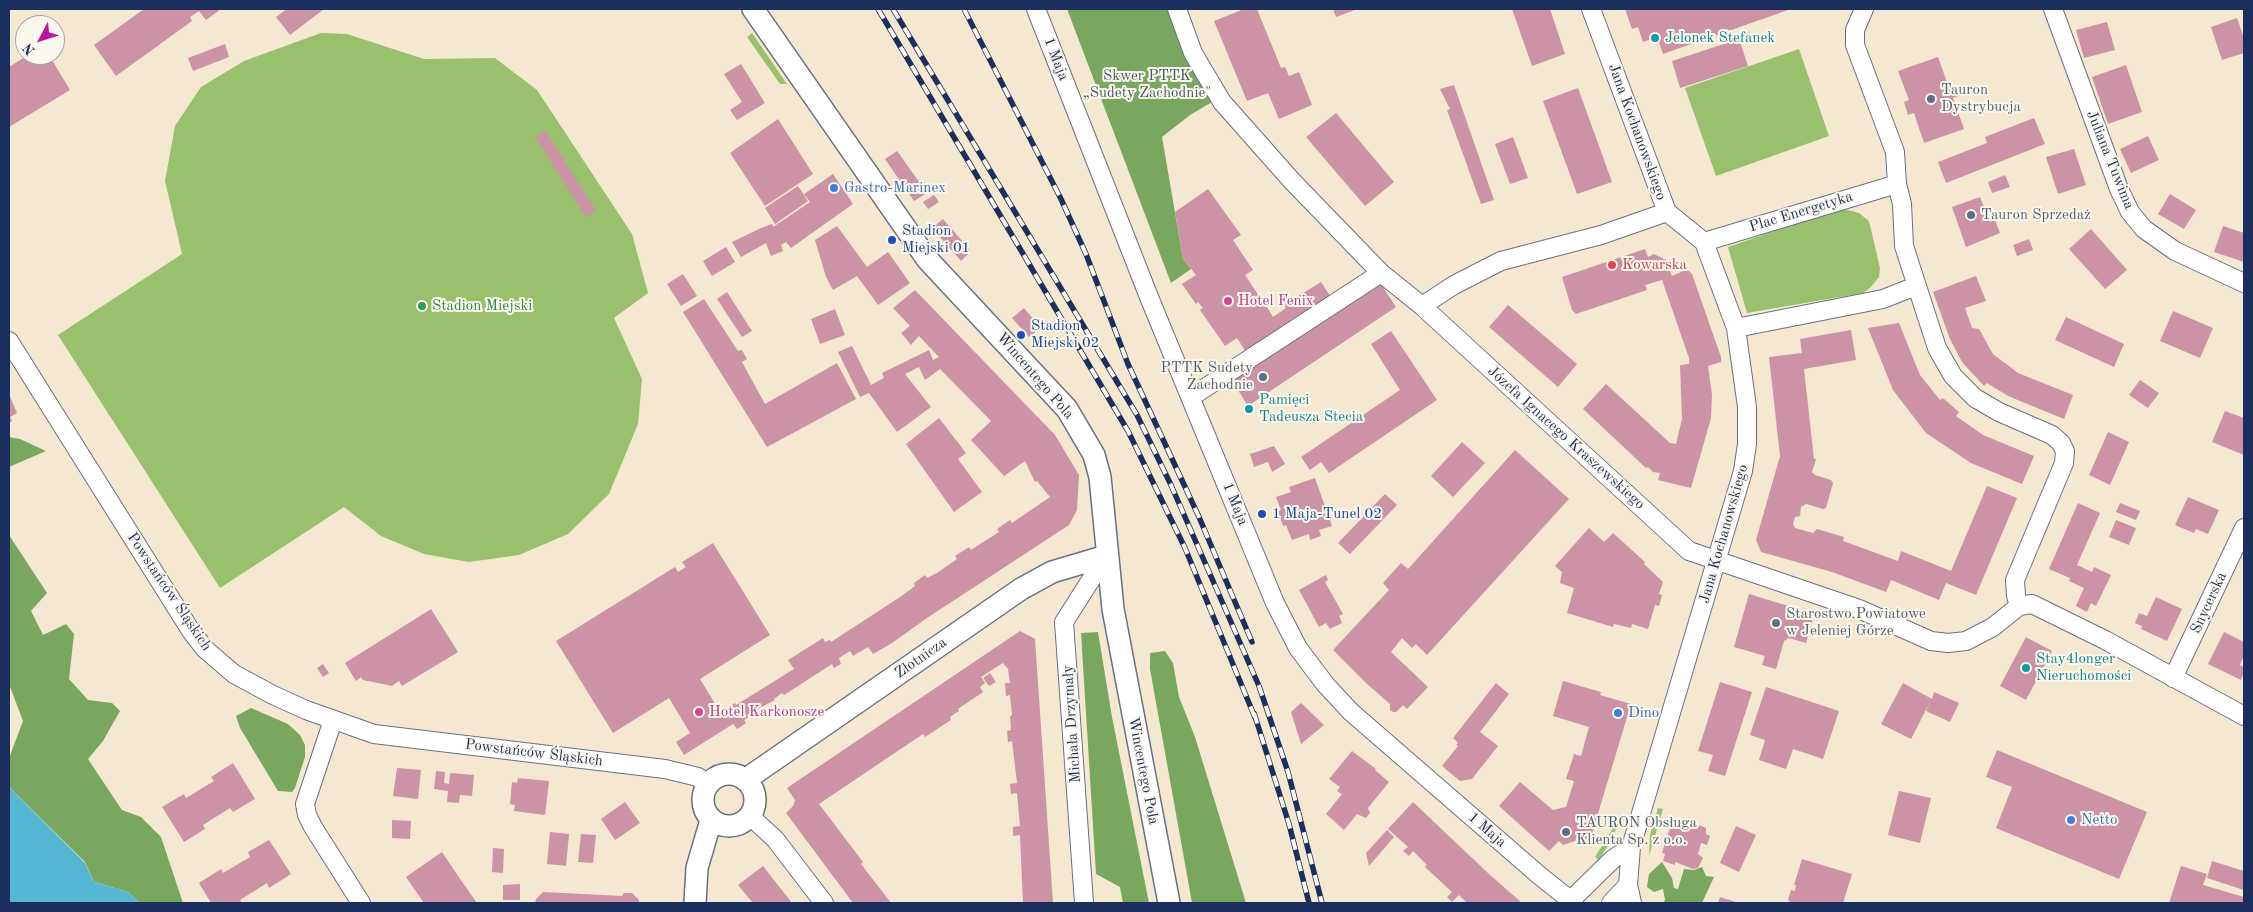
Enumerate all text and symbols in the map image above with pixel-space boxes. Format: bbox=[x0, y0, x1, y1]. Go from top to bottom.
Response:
north arrow bbox=[15, 15, 65, 65]
place label: Jelonek Stefanek bbox=[1665, 29, 1775, 47]
marker: Jelonek Stefanek bbox=[1649, 32, 1661, 44]
street label: 1 Maja bbox=[1040, 35, 1072, 83]
text: N bbox=[20, 40, 38, 58]
street label: Jana Kochanowskiego bbox=[1604, 61, 1670, 203]
park label: Skwer PTTK „Sudety Zachodnie" bbox=[1083, 67, 1211, 102]
place label: Tauron Dystrybucja bbox=[1941, 81, 2021, 116]
marker: Tauron Dystrybucja bbox=[1925, 93, 1937, 105]
street label: Juliana Tuwima bbox=[2082, 108, 2138, 212]
place label: Gastro-Marinex bbox=[844, 179, 946, 197]
marker: Gastro-Marinex bbox=[828, 182, 840, 194]
street label: Plac Energetyka bbox=[1747, 188, 1855, 236]
place label: Tauron Sprzedaż bbox=[1981, 206, 2091, 224]
marker: Tauron Sprzedaż bbox=[1965, 209, 1977, 221]
place label: Stadion Miejski 01 bbox=[902, 222, 970, 257]
marker: Stadion Miejski 01 bbox=[886, 234, 898, 246]
place label: Kowarska bbox=[1622, 256, 1687, 274]
marker: Kowarska bbox=[1606, 259, 1618, 271]
place label: Hotel Fenix bbox=[1238, 292, 1314, 310]
marker: Hotel Fenix bbox=[1222, 295, 1234, 307]
place label: Stadion Miejski bbox=[432, 297, 532, 315]
marker: Stadion Miejski bbox=[416, 300, 428, 312]
place label: Stadion Miejski 02 bbox=[1031, 317, 1099, 352]
street label: Wincentego Pola bbox=[992, 329, 1078, 423]
marker: Stadion Miejski 02 bbox=[1015, 329, 1027, 341]
place label: PTTK Sudety Zachodnie bbox=[1161, 359, 1253, 394]
street label: Józefa Ignacego Kraszewskiego bbox=[1484, 363, 1648, 513]
marker: PTTK Sudety Zachodnie bbox=[1257, 371, 1269, 383]
place label: Pamięci Tadeusza Stecia bbox=[1259, 391, 1363, 426]
marker: Pamięci Tadeusza Stecia bbox=[1243, 403, 1255, 415]
street label: Jana Kochanowskiego bbox=[1696, 462, 1752, 606]
street label: 1 Maja bbox=[1218, 480, 1252, 528]
place label: 1 Maja-Tunel 02 bbox=[1272, 505, 1382, 523]
marker: 1 Maja-Tunel 02 bbox=[1256, 508, 1268, 520]
street label: Powstańców Śląskich bbox=[123, 529, 215, 655]
street label: Snycerska bbox=[2187, 569, 2231, 637]
place label: Starostwo Powiatowe w Jeleniej Górze bbox=[1786, 605, 1926, 640]
marker: Starostwo Powiatowe w Jeleniej Górze bbox=[1770, 617, 1782, 629]
street label: Złotnicza bbox=[892, 634, 950, 682]
place label: Stay4longer Nieruchomości bbox=[2036, 650, 2131, 685]
marker: Stay4longer Nieruchomości bbox=[2020, 662, 2032, 674]
street label: Michała Drzymały bbox=[1059, 664, 1085, 784]
place label: Hotel Karkonosze bbox=[709, 703, 824, 721]
place label: Dino bbox=[1628, 704, 1659, 722]
marker: Hotel Karkonosze bbox=[693, 706, 705, 718]
marker: Dino bbox=[1612, 707, 1624, 719]
street label: Wincentego Pola bbox=[1124, 716, 1162, 826]
street label: Powstańców Śląskich bbox=[464, 736, 604, 770]
street label: 1 Maja bbox=[1464, 808, 1510, 852]
place label: Netto bbox=[2081, 811, 2117, 829]
place label: TAURON Obsługa Klienta Sp. z o.o. bbox=[1576, 814, 1697, 849]
marker: Netto bbox=[2065, 814, 2077, 826]
marker: TAURON Obsługa Klienta Sp. z o.o. bbox=[1560, 826, 1572, 838]

